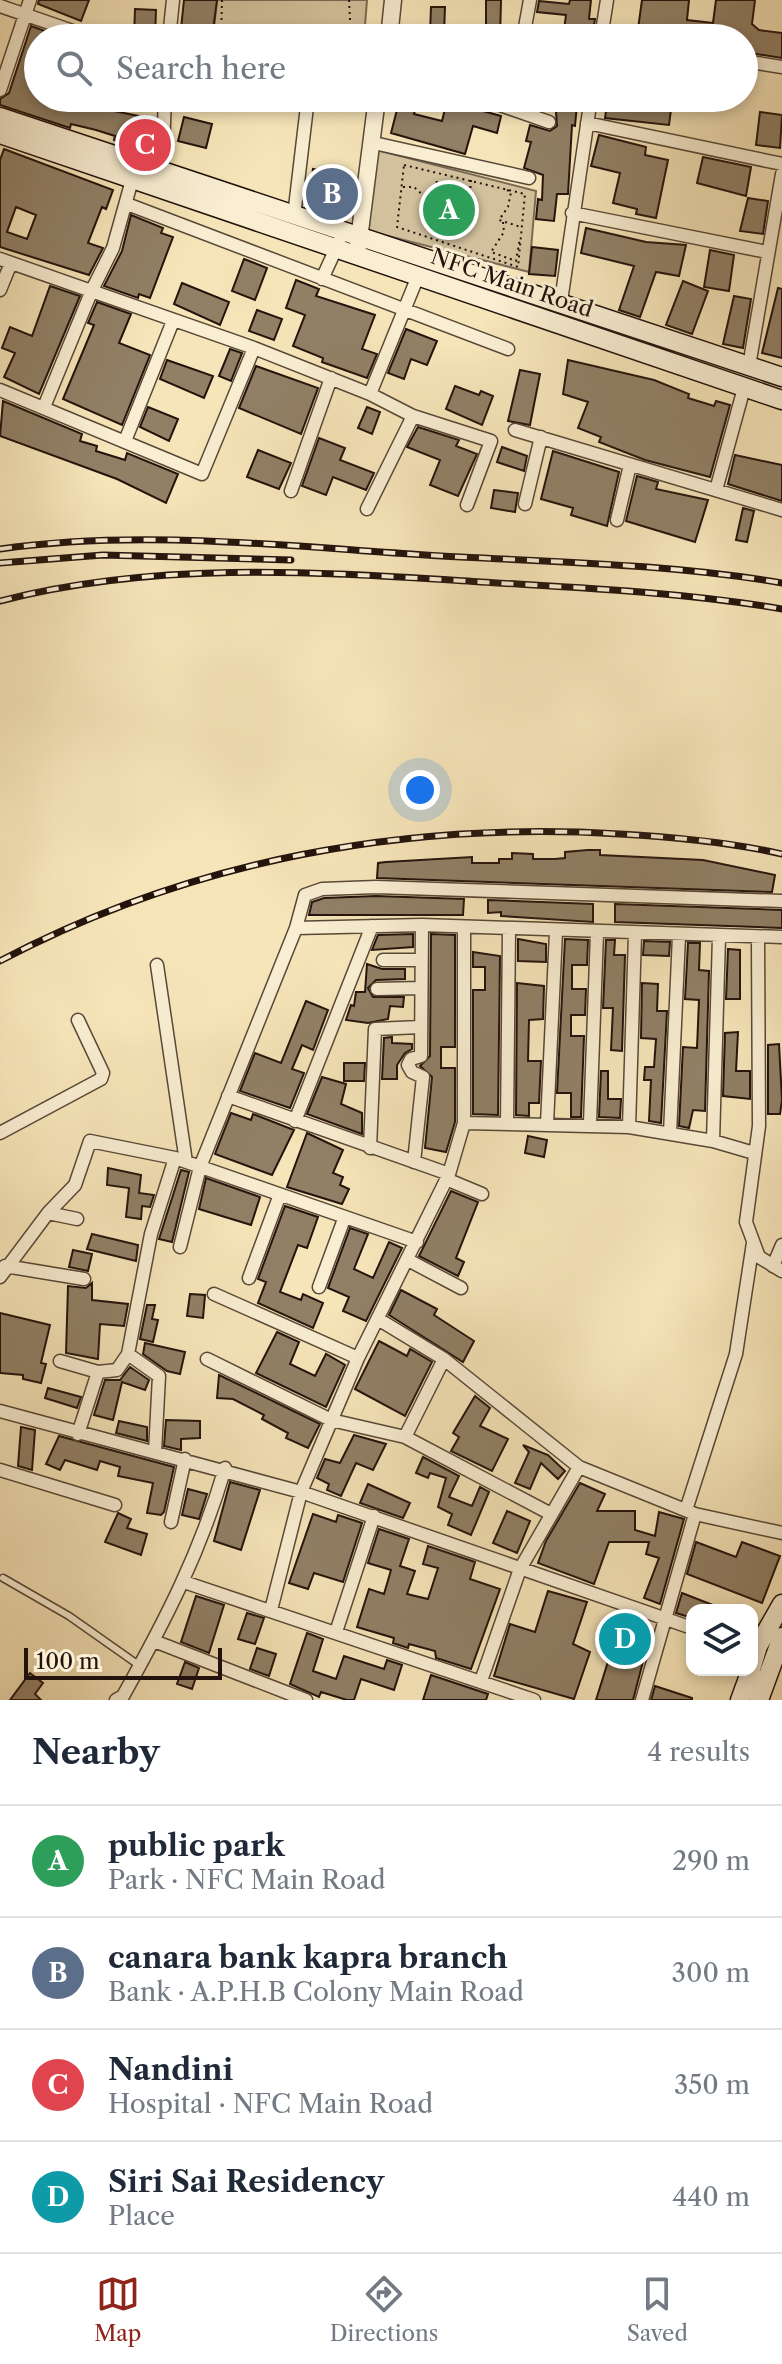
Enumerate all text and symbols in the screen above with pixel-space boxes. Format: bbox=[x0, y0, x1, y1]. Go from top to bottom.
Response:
search box bbox=[24, 24, 758, 112]
icon: search bbox=[52, 46, 96, 90]
text: Search here bbox=[116, 50, 286, 87]
pin: C bbox=[119, 115, 171, 175]
pin: B bbox=[306, 164, 358, 224]
pin: A bbox=[423, 180, 475, 240]
street label: NFC Main Road bbox=[427, 243, 597, 323]
your location bbox=[400, 770, 440, 810]
map controls bbox=[686, 1604, 758, 1676]
button: layers bbox=[686, 1604, 758, 1676]
pin: D bbox=[599, 1609, 651, 1669]
scale bar bbox=[24, 1644, 222, 1680]
text: 100 m bbox=[36, 1648, 99, 1675]
text: Nearby bbox=[32, 1731, 160, 1773]
text: 4 results bbox=[647, 1736, 750, 1768]
text: public park bbox=[108, 1827, 285, 1864]
text: A bbox=[48, 1845, 68, 1877]
text: 290 m bbox=[672, 1845, 750, 1877]
text: Park · NFC Main Road bbox=[108, 1864, 386, 1896]
text: canara bank kapra branch bbox=[108, 1939, 508, 1976]
text: B bbox=[48, 1957, 68, 1989]
text: 300 m bbox=[672, 1957, 750, 1989]
text: Bank · A.P.H.B Colony Main Road bbox=[108, 1976, 524, 2008]
text: Nandini bbox=[108, 2051, 233, 2088]
text: C bbox=[48, 2069, 68, 2101]
text: 350 m bbox=[674, 2069, 750, 2101]
text: Hospital · NFC Main Road bbox=[108, 2088, 433, 2120]
text: Siri Sai Residency bbox=[108, 2163, 384, 2200]
text: D bbox=[47, 2181, 69, 2213]
text: 440 m bbox=[672, 2181, 750, 2213]
text: Place bbox=[108, 2200, 175, 2232]
tab: Map bbox=[94, 2272, 141, 2347]
tab: Directions bbox=[330, 2272, 438, 2347]
tab: Saved bbox=[627, 2272, 688, 2347]

